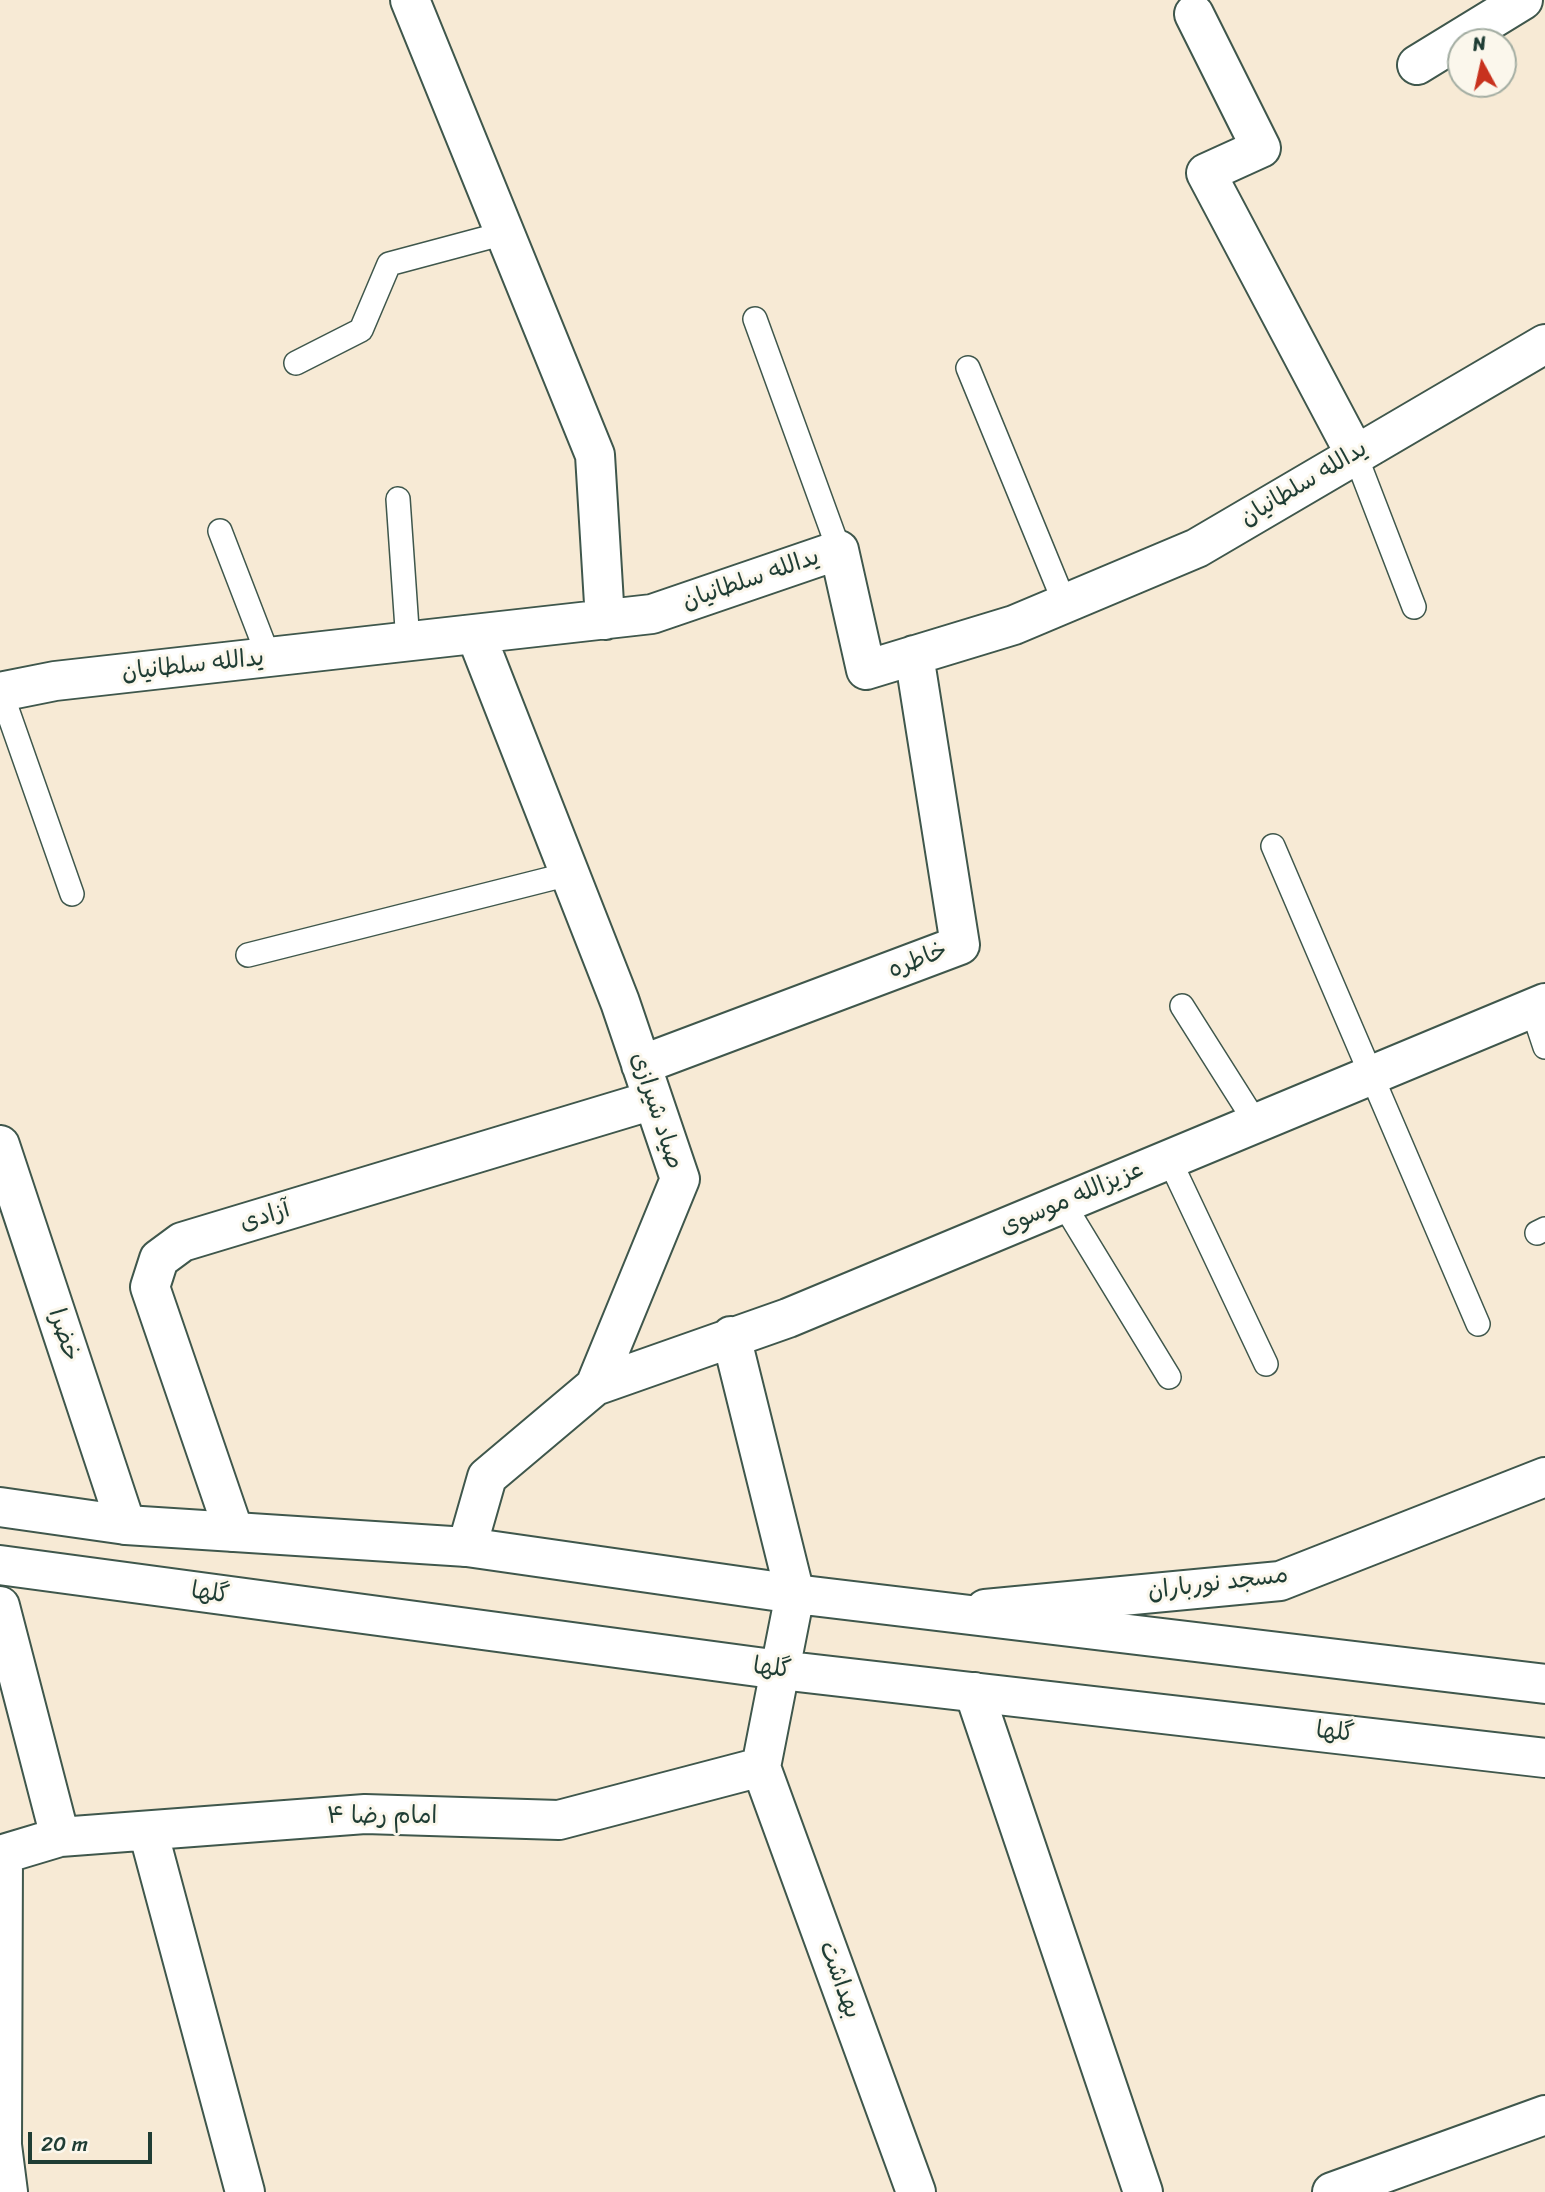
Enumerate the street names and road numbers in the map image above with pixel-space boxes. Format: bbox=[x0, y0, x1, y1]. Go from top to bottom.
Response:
street label: یدالله سلطانیان bbox=[1235, 435, 1373, 533]
street label: یدالله سلطانیان bbox=[679, 543, 823, 617]
street label: یدالله سلطانیان bbox=[120, 644, 266, 688]
street label: خاطره bbox=[884, 937, 952, 985]
street label: صیاد شیرازی bbox=[624, 1049, 688, 1173]
street label: عزیزالله موسوی bbox=[996, 1156, 1148, 1242]
street label: آزادی bbox=[237, 1196, 293, 1238]
street label: خضرا bbox=[41, 1305, 85, 1365]
street label: مسجد نورباران bbox=[1146, 1561, 1290, 1607]
street label: گلها bbox=[189, 1577, 231, 1611]
street label: گلها bbox=[751, 1652, 793, 1686]
street label: گلها bbox=[1314, 1717, 1356, 1749]
street label: امام رضا ۴ bbox=[327, 1803, 437, 1831]
street label: بهداشت bbox=[812, 1937, 866, 2023]

